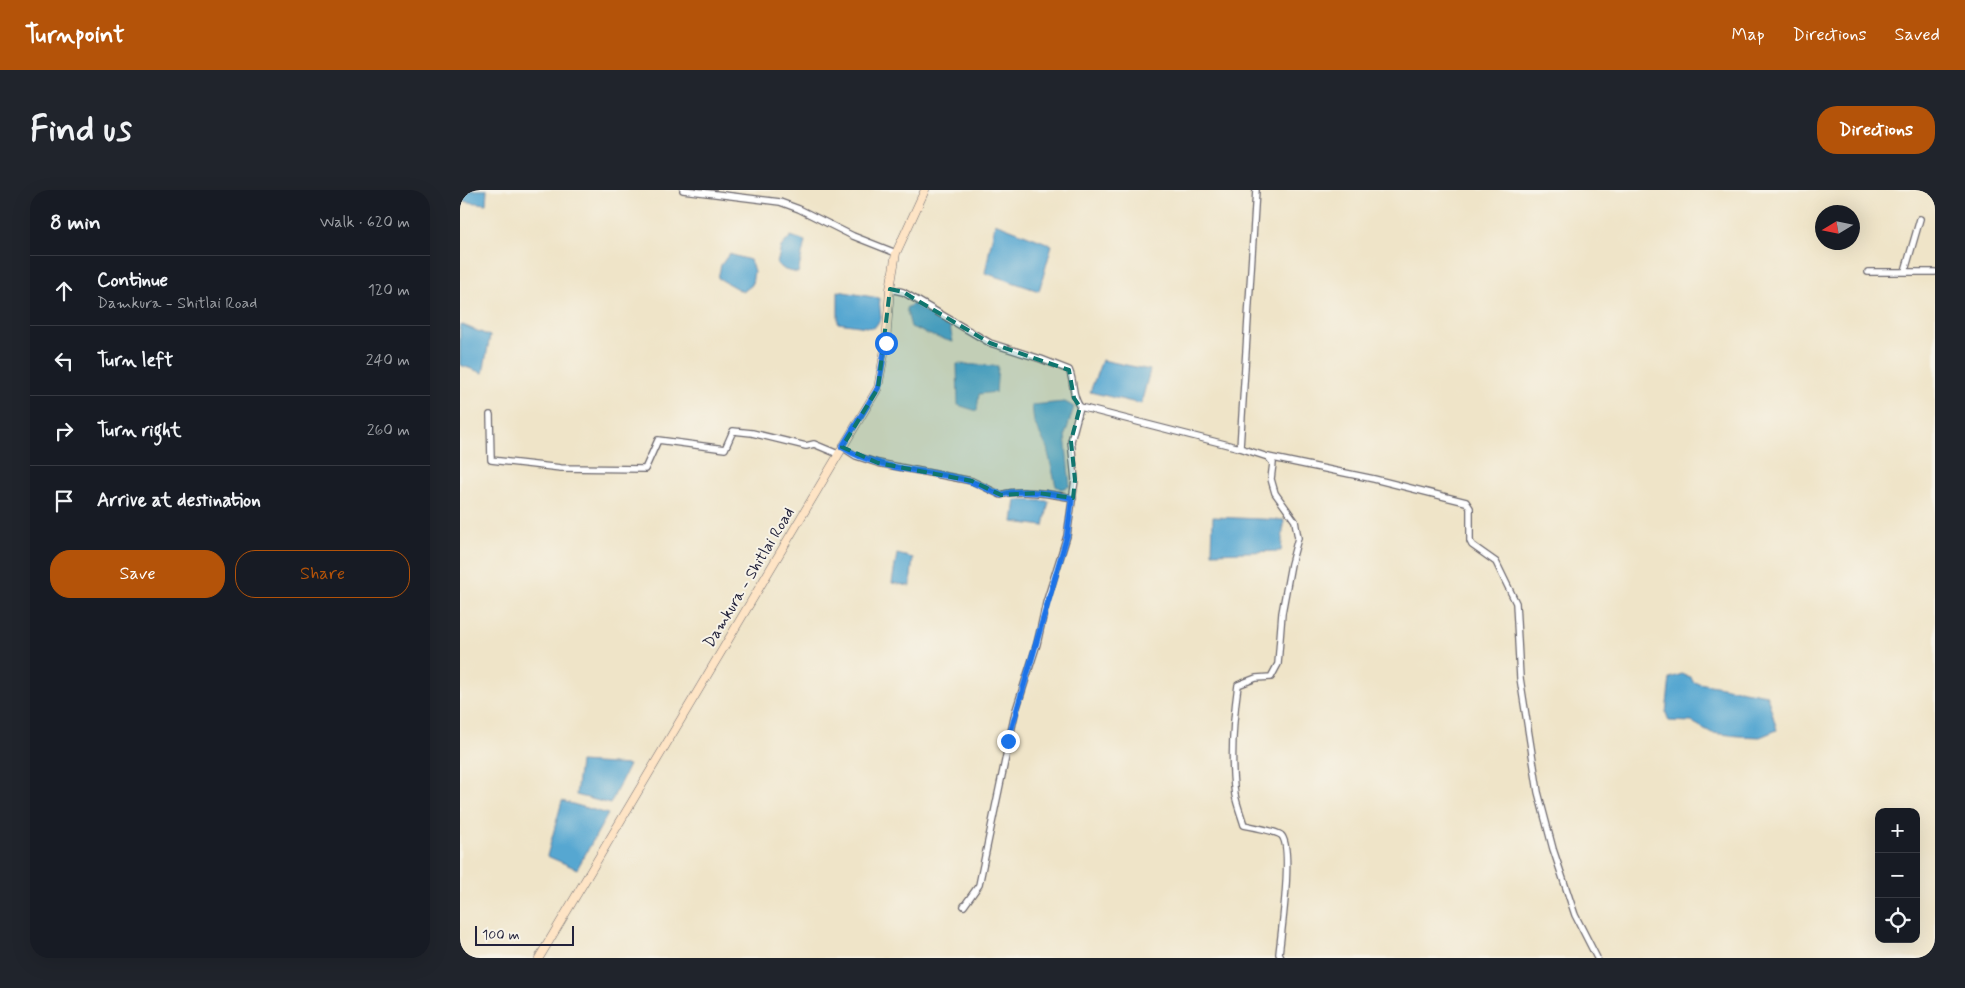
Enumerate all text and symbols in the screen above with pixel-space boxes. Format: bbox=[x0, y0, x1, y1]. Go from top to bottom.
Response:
text: Turnpoint bbox=[25, 20, 125, 51]
text: Map bbox=[1732, 23, 1765, 47]
text: Directions bbox=[1793, 23, 1867, 47]
text: Saved bbox=[1895, 23, 1940, 47]
button: Directions bbox=[1817, 106, 1935, 154]
text: Find us bbox=[30, 107, 132, 153]
north arrow bbox=[1815, 205, 1860, 250]
text: 8 min bbox=[50, 209, 101, 237]
text: Walk · 620 m bbox=[320, 212, 410, 233]
text: Continue bbox=[97, 268, 168, 293]
icon: ahead bbox=[50, 277, 78, 305]
text: 120 m bbox=[368, 280, 410, 301]
text: Damkura - Shitlai Road bbox=[97, 293, 257, 314]
route start bbox=[875, 332, 898, 355]
icon: left bbox=[50, 347, 78, 375]
text: Turn left bbox=[97, 348, 173, 373]
text: 240 m bbox=[366, 350, 410, 371]
icon: right bbox=[50, 417, 78, 445]
text: Turn right bbox=[97, 418, 181, 443]
text: 260 m bbox=[367, 420, 410, 441]
icon: arrive bbox=[50, 487, 78, 515]
text: Arrive at destination bbox=[97, 488, 261, 513]
street label: Damkura - Shitlai Road bbox=[699, 504, 800, 652]
button: Save bbox=[50, 550, 225, 598]
button: Share bbox=[235, 550, 410, 598]
route end bbox=[997, 730, 1020, 753]
map controls bbox=[1875, 808, 1920, 943]
button: + bbox=[1875, 808, 1920, 853]
button: − bbox=[1875, 853, 1920, 898]
button: locate bbox=[1875, 898, 1920, 943]
scale bar bbox=[475, 923, 574, 946]
text: 100 m bbox=[482, 926, 520, 944]

